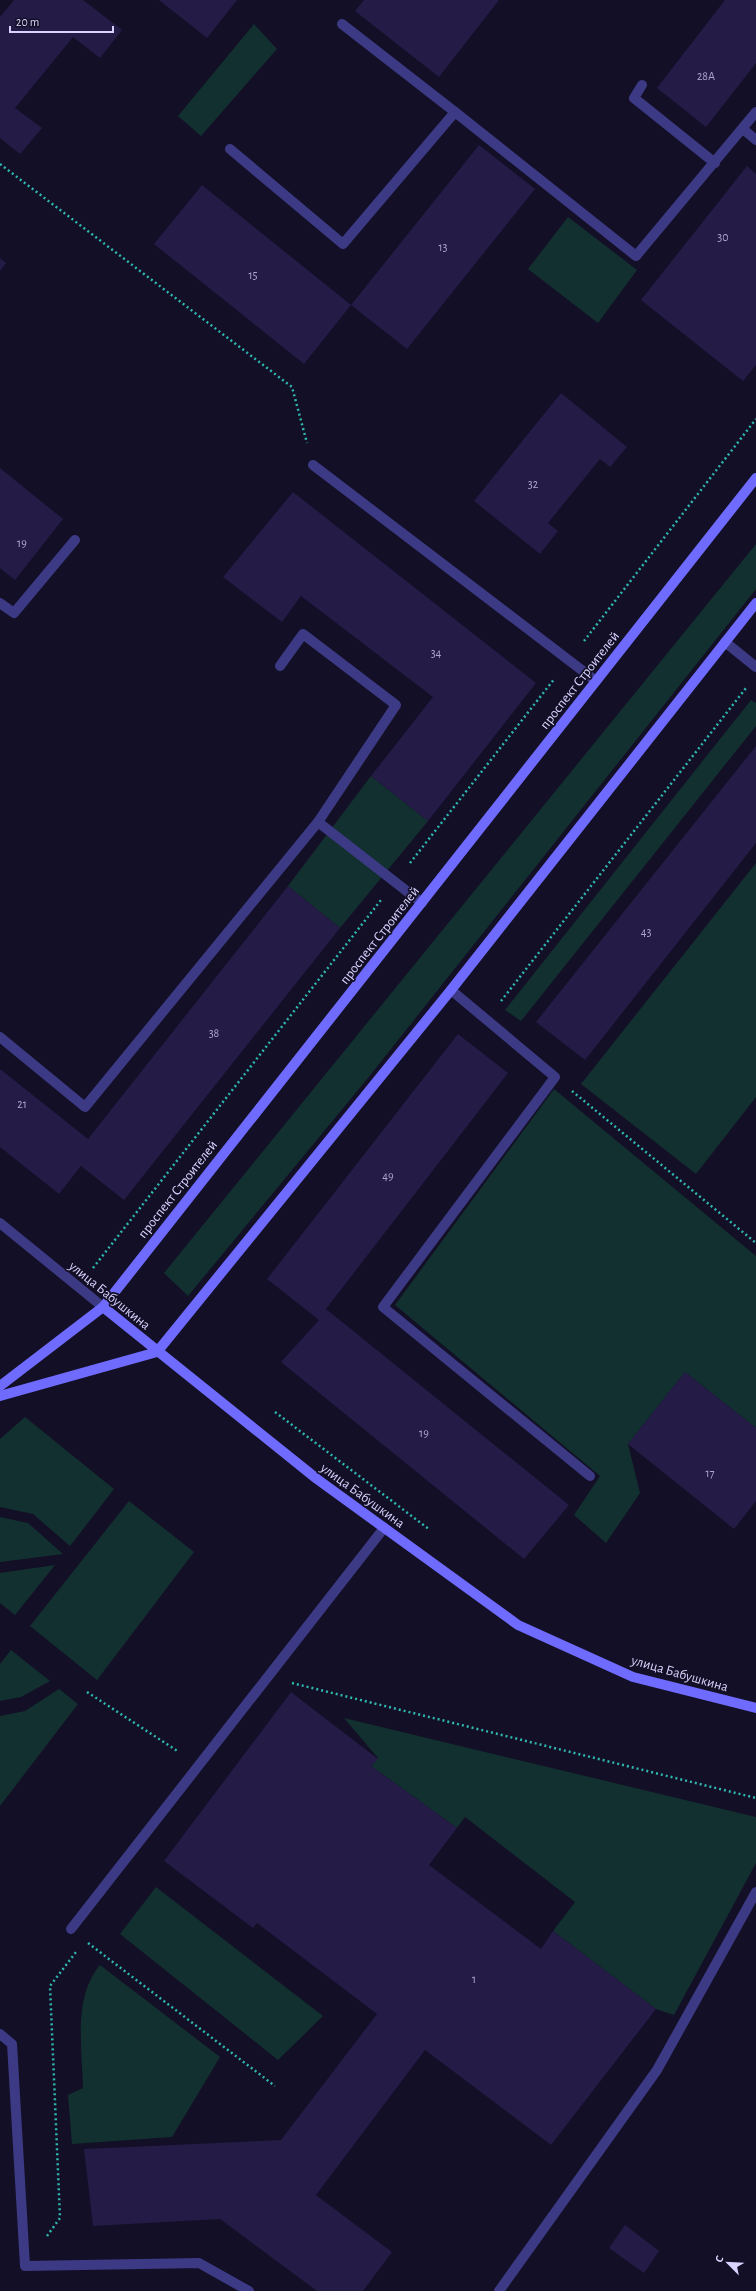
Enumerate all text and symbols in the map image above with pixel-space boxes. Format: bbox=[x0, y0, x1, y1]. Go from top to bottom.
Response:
scale bar bbox=[10, 8, 113, 34]
text: 20 m bbox=[16, 16, 39, 28]
house number: 28А bbox=[697, 70, 715, 82]
house number: 30 bbox=[717, 231, 729, 243]
house number: 13 bbox=[438, 241, 448, 253]
house number: 15 bbox=[248, 269, 258, 281]
house number: 32 bbox=[528, 478, 539, 490]
house number: 19 bbox=[17, 537, 27, 549]
street label: проспект Строителей bbox=[537, 629, 622, 732]
house number: 34 bbox=[431, 647, 442, 659]
street label: проспект Строителей bbox=[337, 884, 422, 987]
house number: 43 bbox=[641, 926, 651, 938]
house number: 38 bbox=[209, 1027, 220, 1039]
house number: 21 bbox=[17, 1098, 27, 1110]
street label: проспект Строителей bbox=[135, 1138, 220, 1241]
house number: 49 bbox=[382, 1170, 394, 1182]
street label: улица Бабушкина bbox=[65, 1258, 153, 1333]
house number: 19 bbox=[419, 1427, 429, 1439]
street label: улица Бабушкина bbox=[317, 1460, 407, 1531]
house number: 17 bbox=[705, 1467, 715, 1479]
street label: улица Бабушкина bbox=[629, 1653, 730, 1695]
house number: 1 bbox=[472, 1973, 476, 1985]
north arrow bbox=[708, 2243, 748, 2283]
text: С bbox=[713, 2254, 726, 2264]

